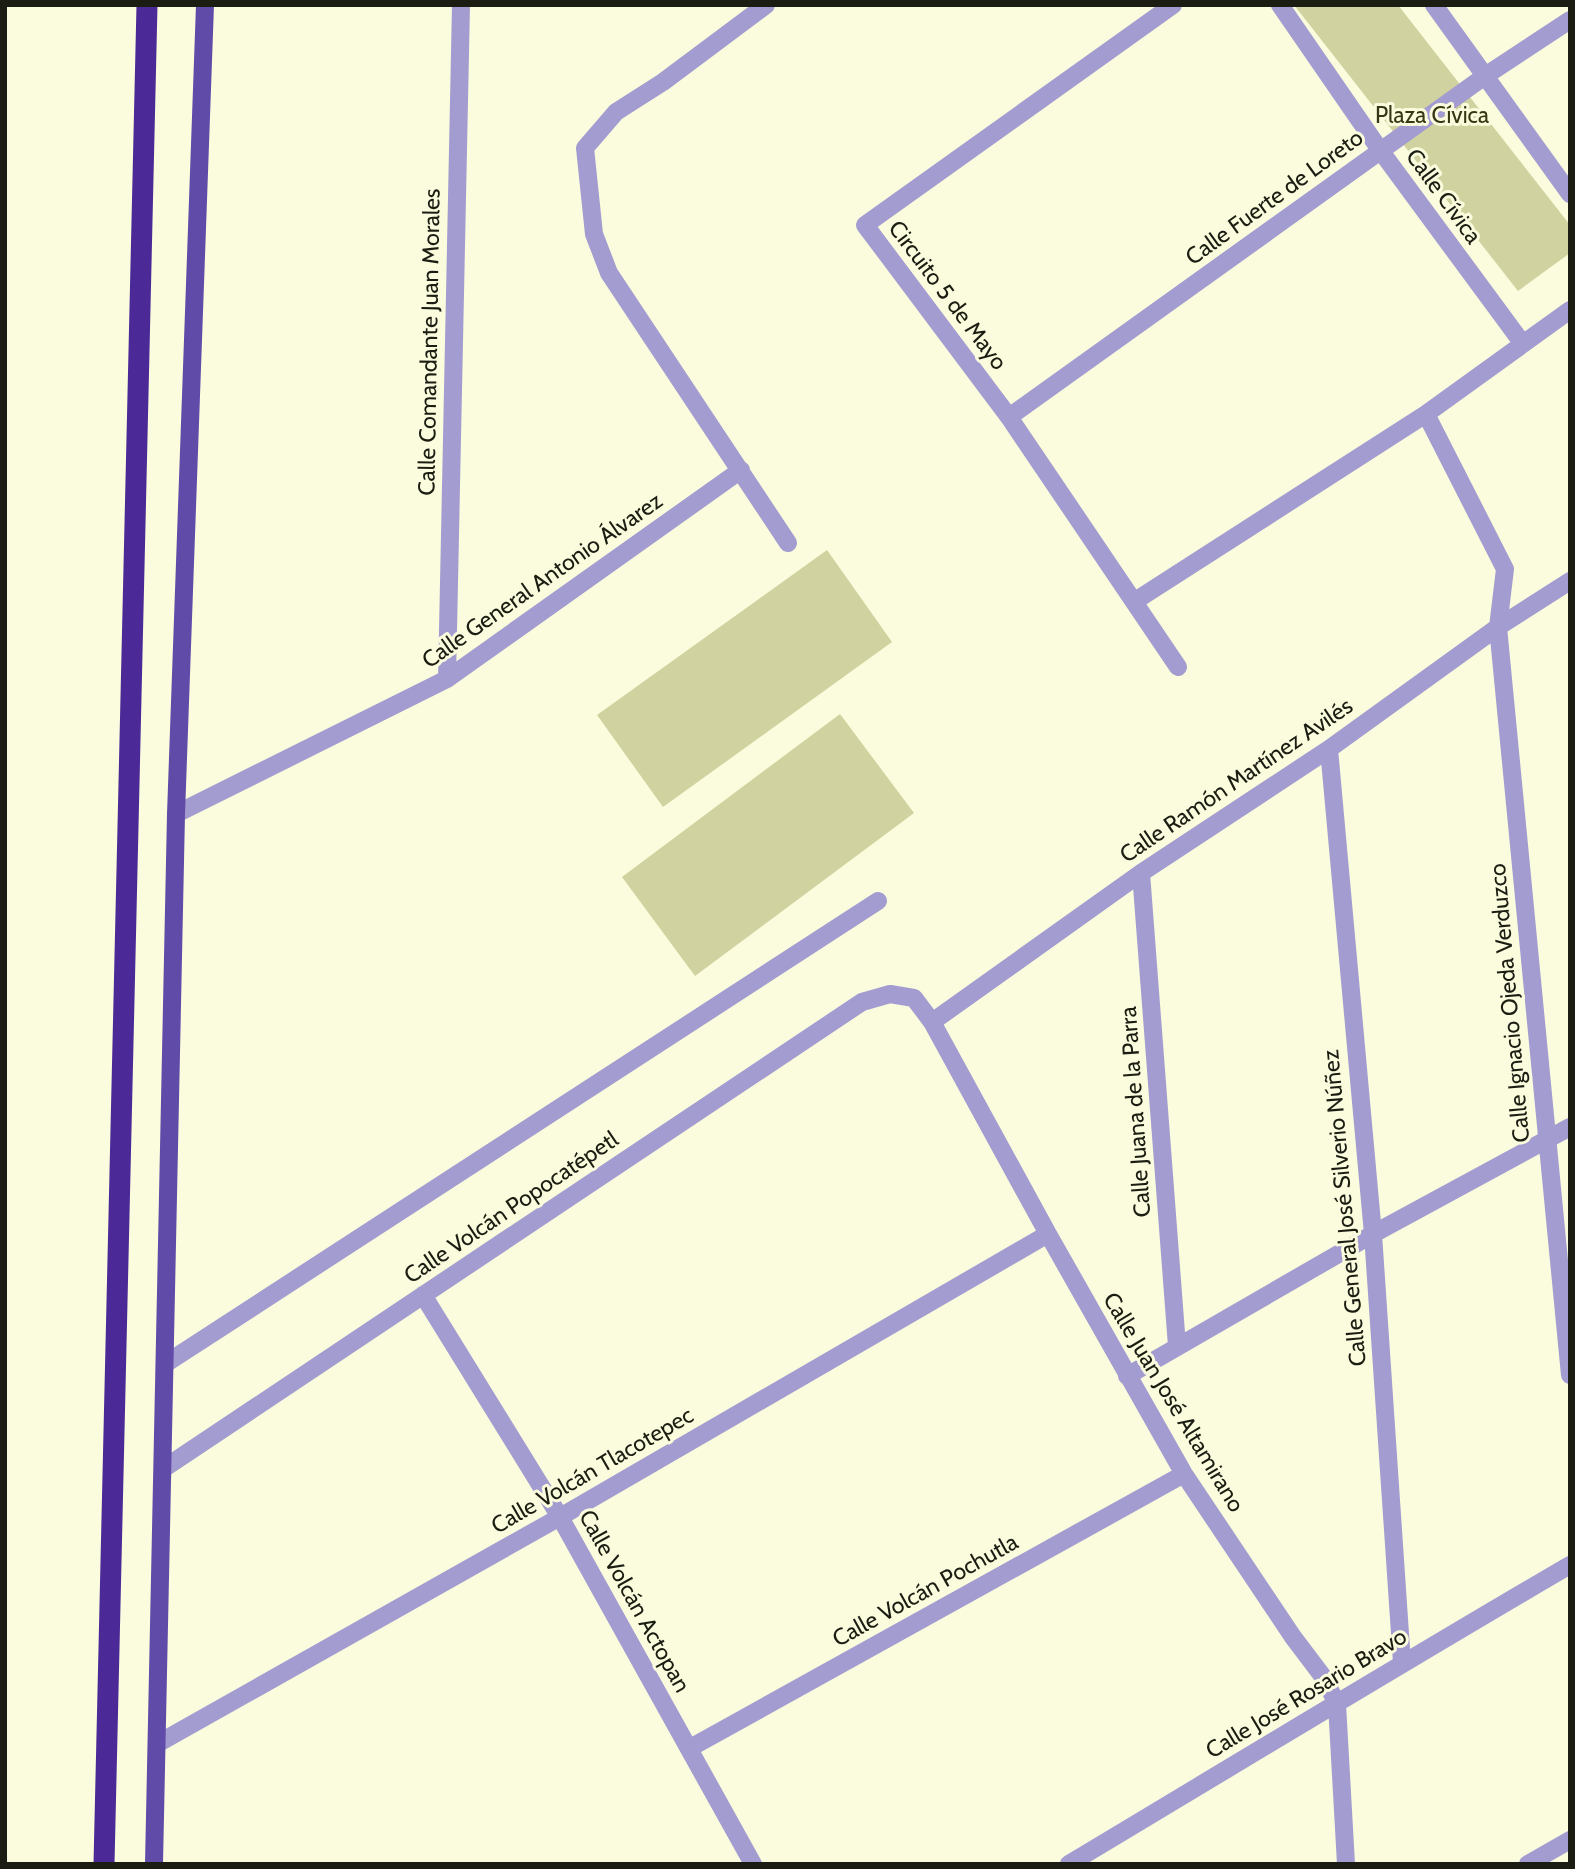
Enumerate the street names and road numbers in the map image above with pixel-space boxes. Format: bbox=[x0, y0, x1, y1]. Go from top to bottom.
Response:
street label: Calle Fuerte de Loreto bbox=[1180, 123, 1368, 271]
street label: Calle Cívica bbox=[1400, 143, 1488, 249]
street label: Calle Comandante Juan Morales bbox=[412, 188, 446, 496]
street label: Circuito 5 de Mayo bbox=[883, 215, 1013, 375]
street label: Calle General Antonio Álvarez bbox=[416, 485, 668, 674]
street label: Calle Ramón Martínez Avilés bbox=[1114, 692, 1358, 868]
street label: Calle Ignacio Ojeda Verduzco bbox=[1483, 862, 1535, 1144]
street label: Calle Juana de la Parra bbox=[1114, 1006, 1156, 1218]
street label: Calle General José Silverio Núñez bbox=[1316, 1048, 1372, 1368]
street label: Calle Volcán Popocatépetl bbox=[399, 1124, 624, 1289]
street label: Calle Juan José Altamirano bbox=[1097, 1287, 1251, 1517]
street label: Calle Volcán Tlacotepec bbox=[486, 1401, 698, 1539]
street label: Calle Volcán Actopan bbox=[573, 1505, 697, 1697]
street label: Calle Volcán Pochutla bbox=[827, 1527, 1023, 1653]
street label: Calle José Rosario Bravo bbox=[1201, 1622, 1411, 1764]

